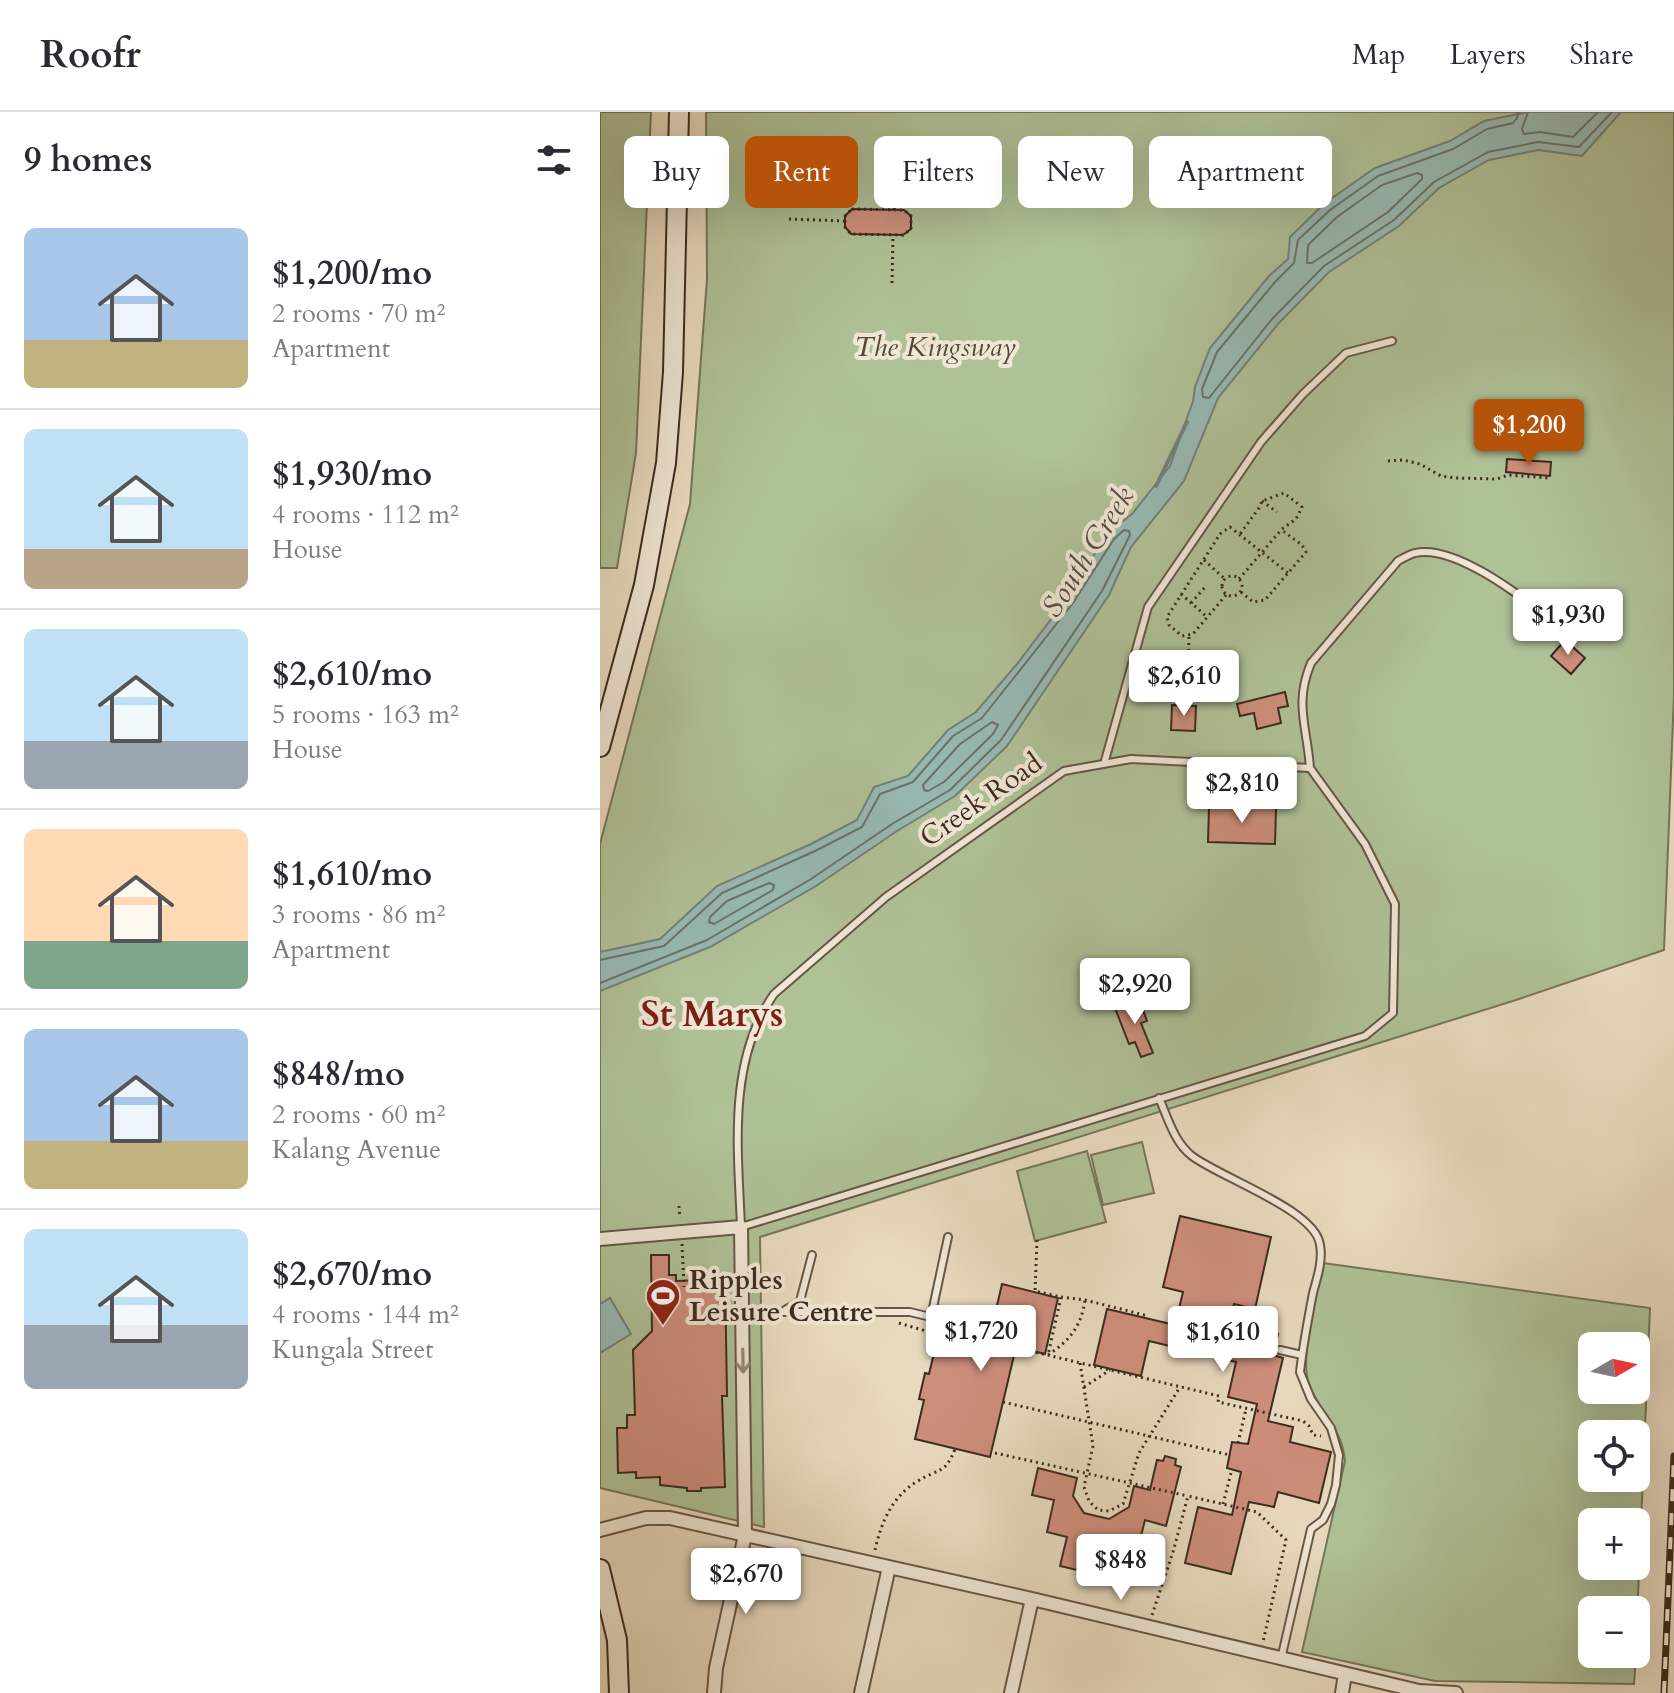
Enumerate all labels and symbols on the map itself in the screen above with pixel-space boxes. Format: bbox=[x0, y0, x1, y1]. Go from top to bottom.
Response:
park label: The Kingsway bbox=[854, 328, 1016, 366]
pin: $1,200 bbox=[1464, 399, 1594, 467]
water label: South Creek bbox=[1032, 479, 1144, 625]
pin: $1,930 bbox=[1503, 589, 1633, 657]
pin: $2,610 bbox=[1119, 650, 1249, 718]
street label: Creek Road bbox=[912, 744, 1050, 856]
pin: $2,810 bbox=[1177, 757, 1307, 825]
pin: $2,920 bbox=[1070, 958, 1200, 1026]
district label: St Marys bbox=[641, 990, 783, 1039]
place label: Ripples Leisure Centre bbox=[689, 1261, 874, 1331]
sports icon: Ripples Leisure Centre bbox=[644, 1277, 682, 1327]
pin: $1,720 bbox=[916, 1305, 1046, 1373]
pin: $1,610 bbox=[1158, 1306, 1288, 1374]
north arrow bbox=[1578, 1332, 1650, 1404]
one-way arrow bbox=[735, 1347, 751, 1374]
pin: $848 bbox=[1074, 1534, 1168, 1602]
pin: $2,670 bbox=[681, 1548, 811, 1616]

